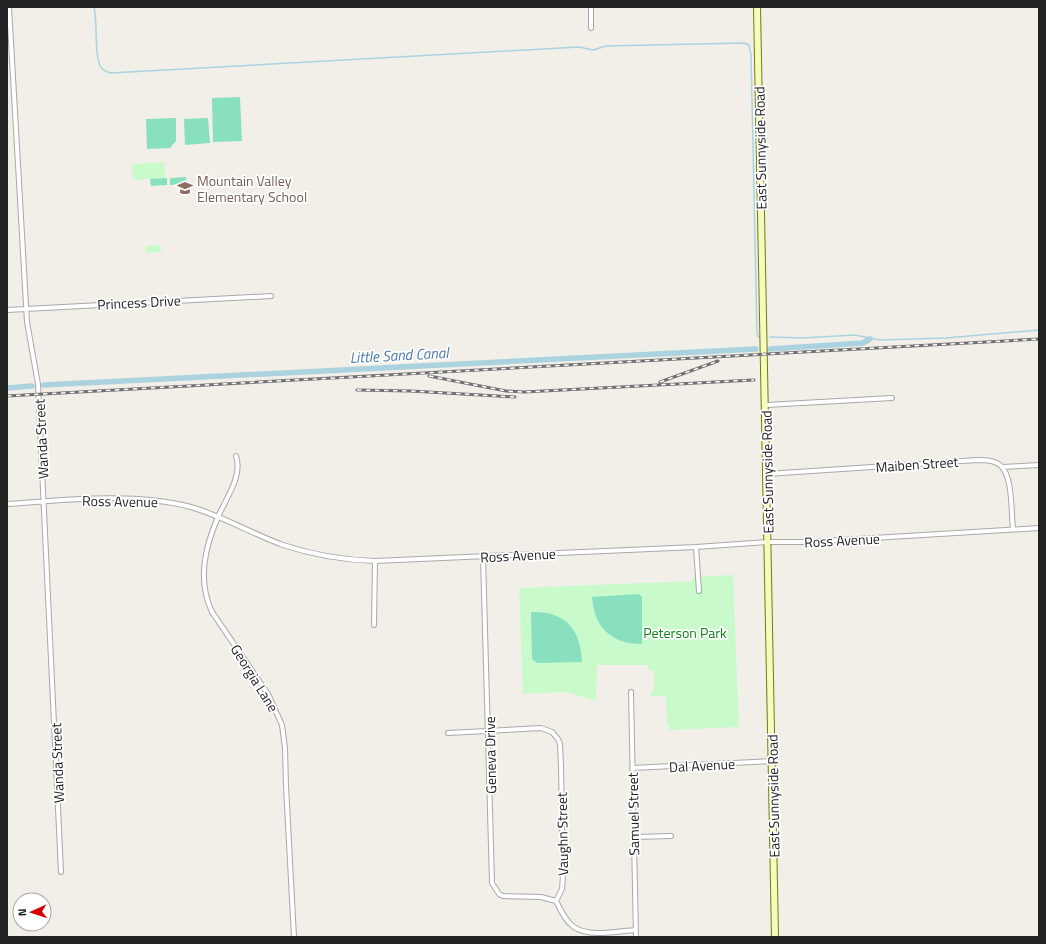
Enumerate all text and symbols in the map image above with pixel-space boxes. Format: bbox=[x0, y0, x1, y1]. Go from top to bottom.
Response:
street label: East Sunnyside Road bbox=[748, 86, 772, 210]
place label: Mountain Valley Elementary School bbox=[197, 170, 307, 207]
school or university icon: Mountain Valley Elementary School bbox=[176, 179, 194, 197]
street label: Princess Drive bbox=[97, 289, 181, 315]
water label: Little Sand Canal bbox=[349, 341, 451, 369]
street label: Wanda Street bbox=[28, 398, 54, 480]
street label: East Sunnyside Road bbox=[755, 410, 779, 534]
street label: Maiben Street bbox=[875, 451, 959, 477]
street label: Ross Avenue bbox=[82, 490, 158, 512]
street label: Ross Avenue bbox=[804, 528, 880, 552]
street label: Ross Avenue bbox=[480, 543, 556, 567]
park label: Peterson Park bbox=[643, 622, 727, 643]
street label: Georgia Lane bbox=[226, 640, 284, 716]
street label: Geneva Drive bbox=[479, 716, 501, 794]
street label: Wanda Street bbox=[45, 722, 69, 804]
street label: East Sunnyside Road bbox=[761, 734, 785, 858]
street label: Dal Avenue bbox=[668, 753, 736, 777]
street label: Samuel Street bbox=[622, 772, 644, 856]
street label: Vaughn Street bbox=[551, 792, 573, 876]
north arrow bbox=[12, 892, 52, 932]
text: N bbox=[14, 908, 30, 917]

